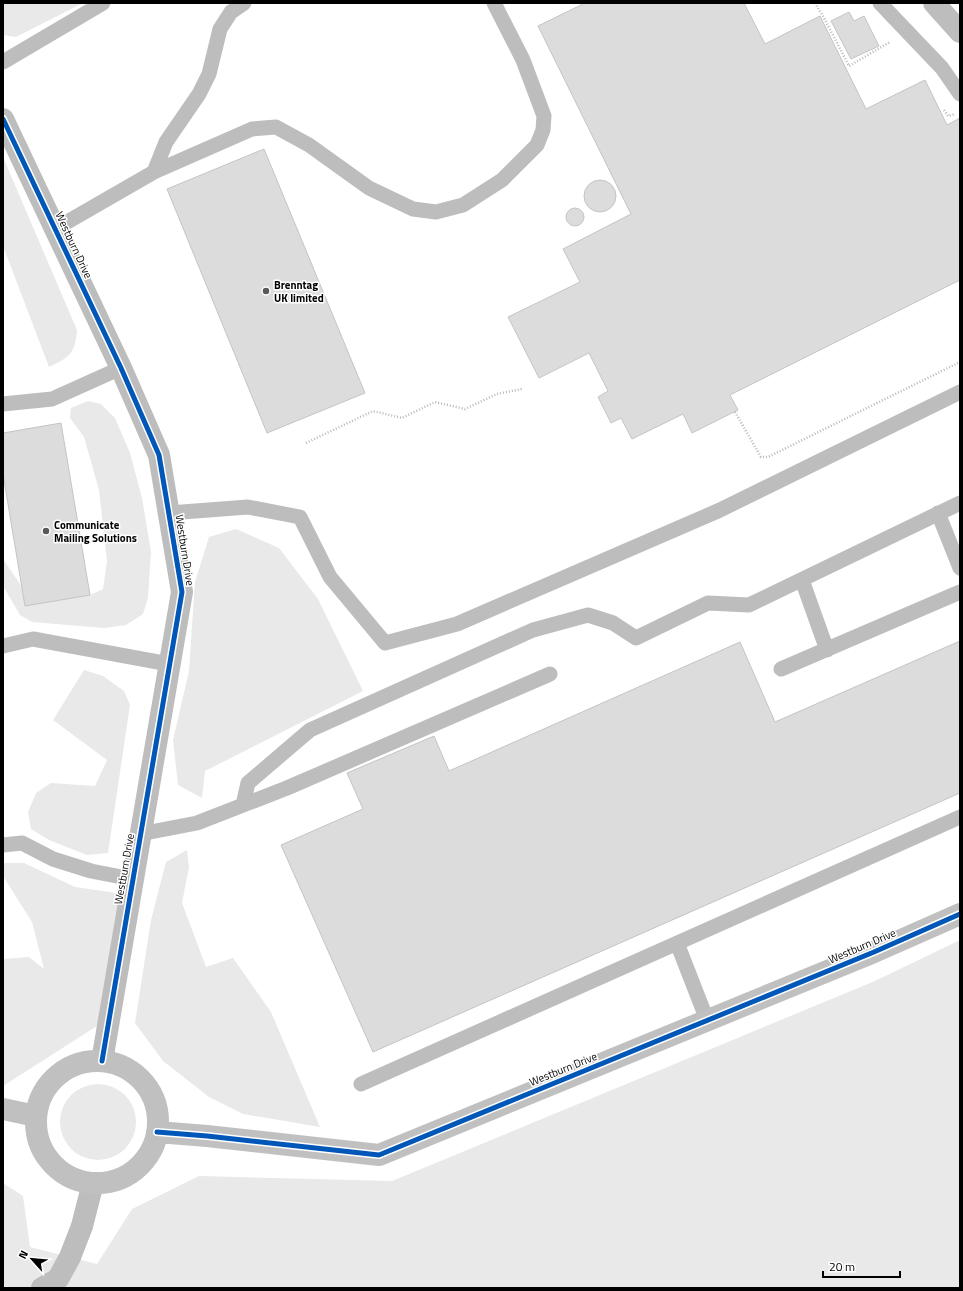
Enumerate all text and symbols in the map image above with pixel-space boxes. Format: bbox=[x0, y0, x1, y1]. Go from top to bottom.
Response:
street label: Westburn Drive bbox=[52, 209, 97, 281]
place label: Brenntag UK limited bbox=[274, 277, 324, 306]
marker: Brenntag UK limited bbox=[261, 286, 271, 296]
street label: Westburn Drive bbox=[171, 513, 199, 587]
place label: Communicate Mailing Solutions bbox=[54, 517, 137, 546]
marker: Communicate Mailing Solutions bbox=[41, 526, 51, 536]
street label: Westburn Drive bbox=[110, 832, 138, 906]
street label: Westburn Drive bbox=[826, 924, 899, 967]
street label: Westburn Drive bbox=[527, 1048, 600, 1090]
north arrow bbox=[12, 1239, 52, 1279]
text: N bbox=[14, 1247, 32, 1261]
scale bar bbox=[823, 1253, 900, 1279]
text: 20 m bbox=[829, 1257, 855, 1276]

